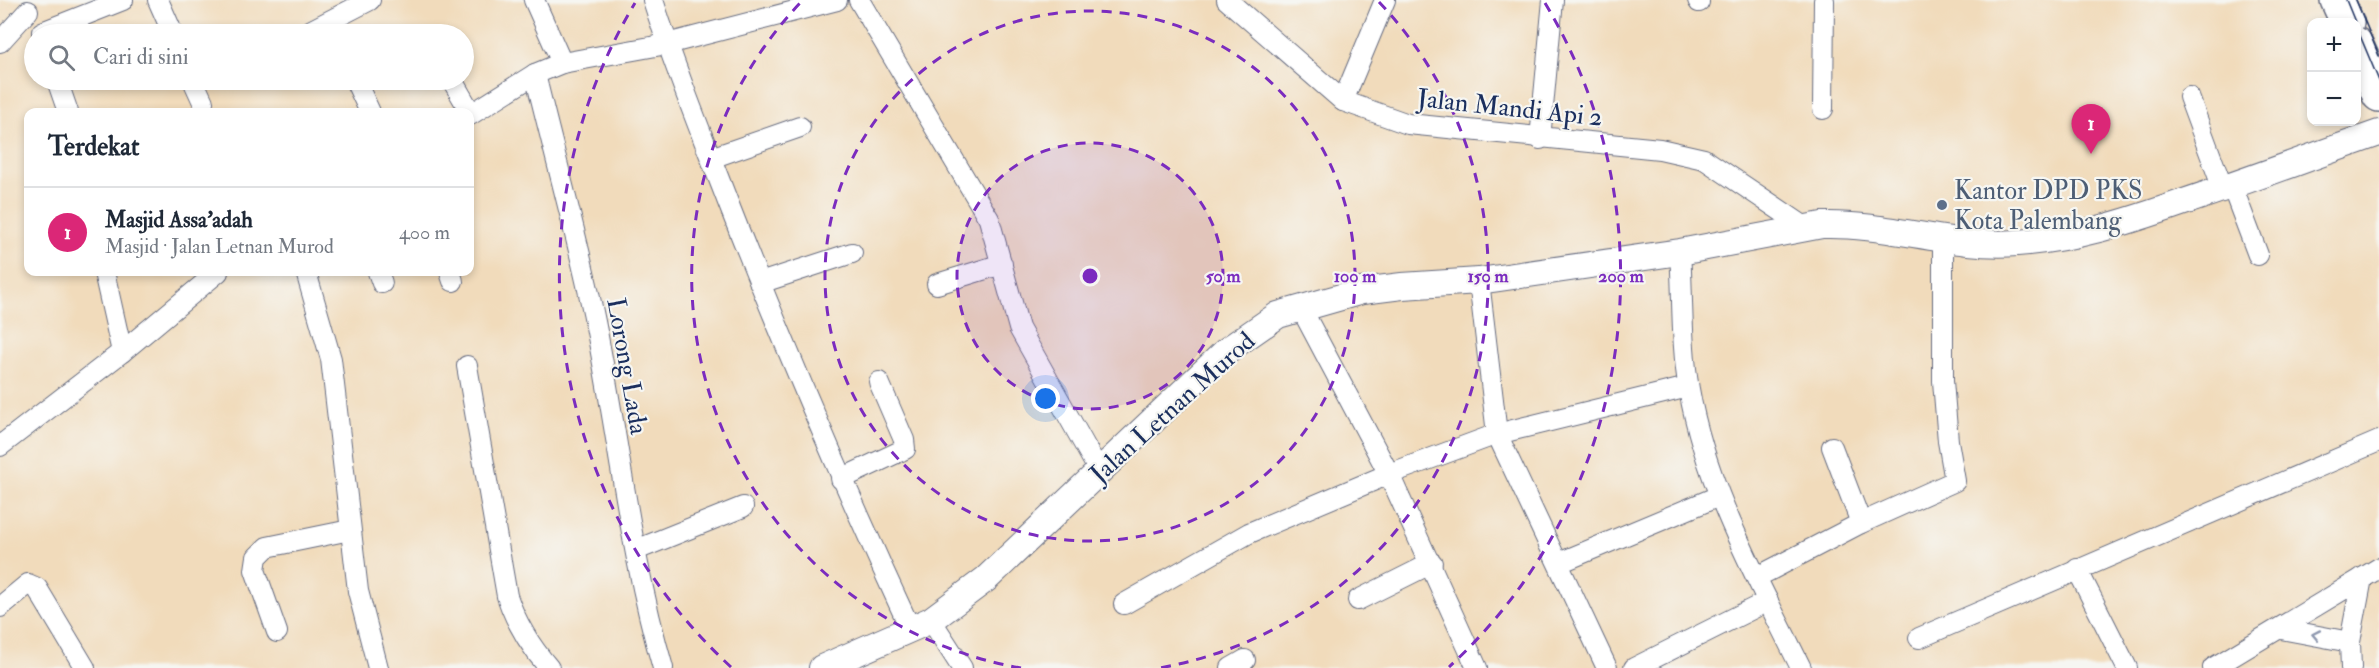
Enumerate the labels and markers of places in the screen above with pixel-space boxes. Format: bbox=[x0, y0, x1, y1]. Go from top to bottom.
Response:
pin: 1 bbox=[2072, 104, 2110, 154]
place label: Kantor DPD PKS Kota Palembang bbox=[1954, 175, 2143, 237]
marker: Kantor DPD PKS Kota Palembang bbox=[1935, 198, 1949, 212]
centre of rings bbox=[1080, 266, 1100, 286]

